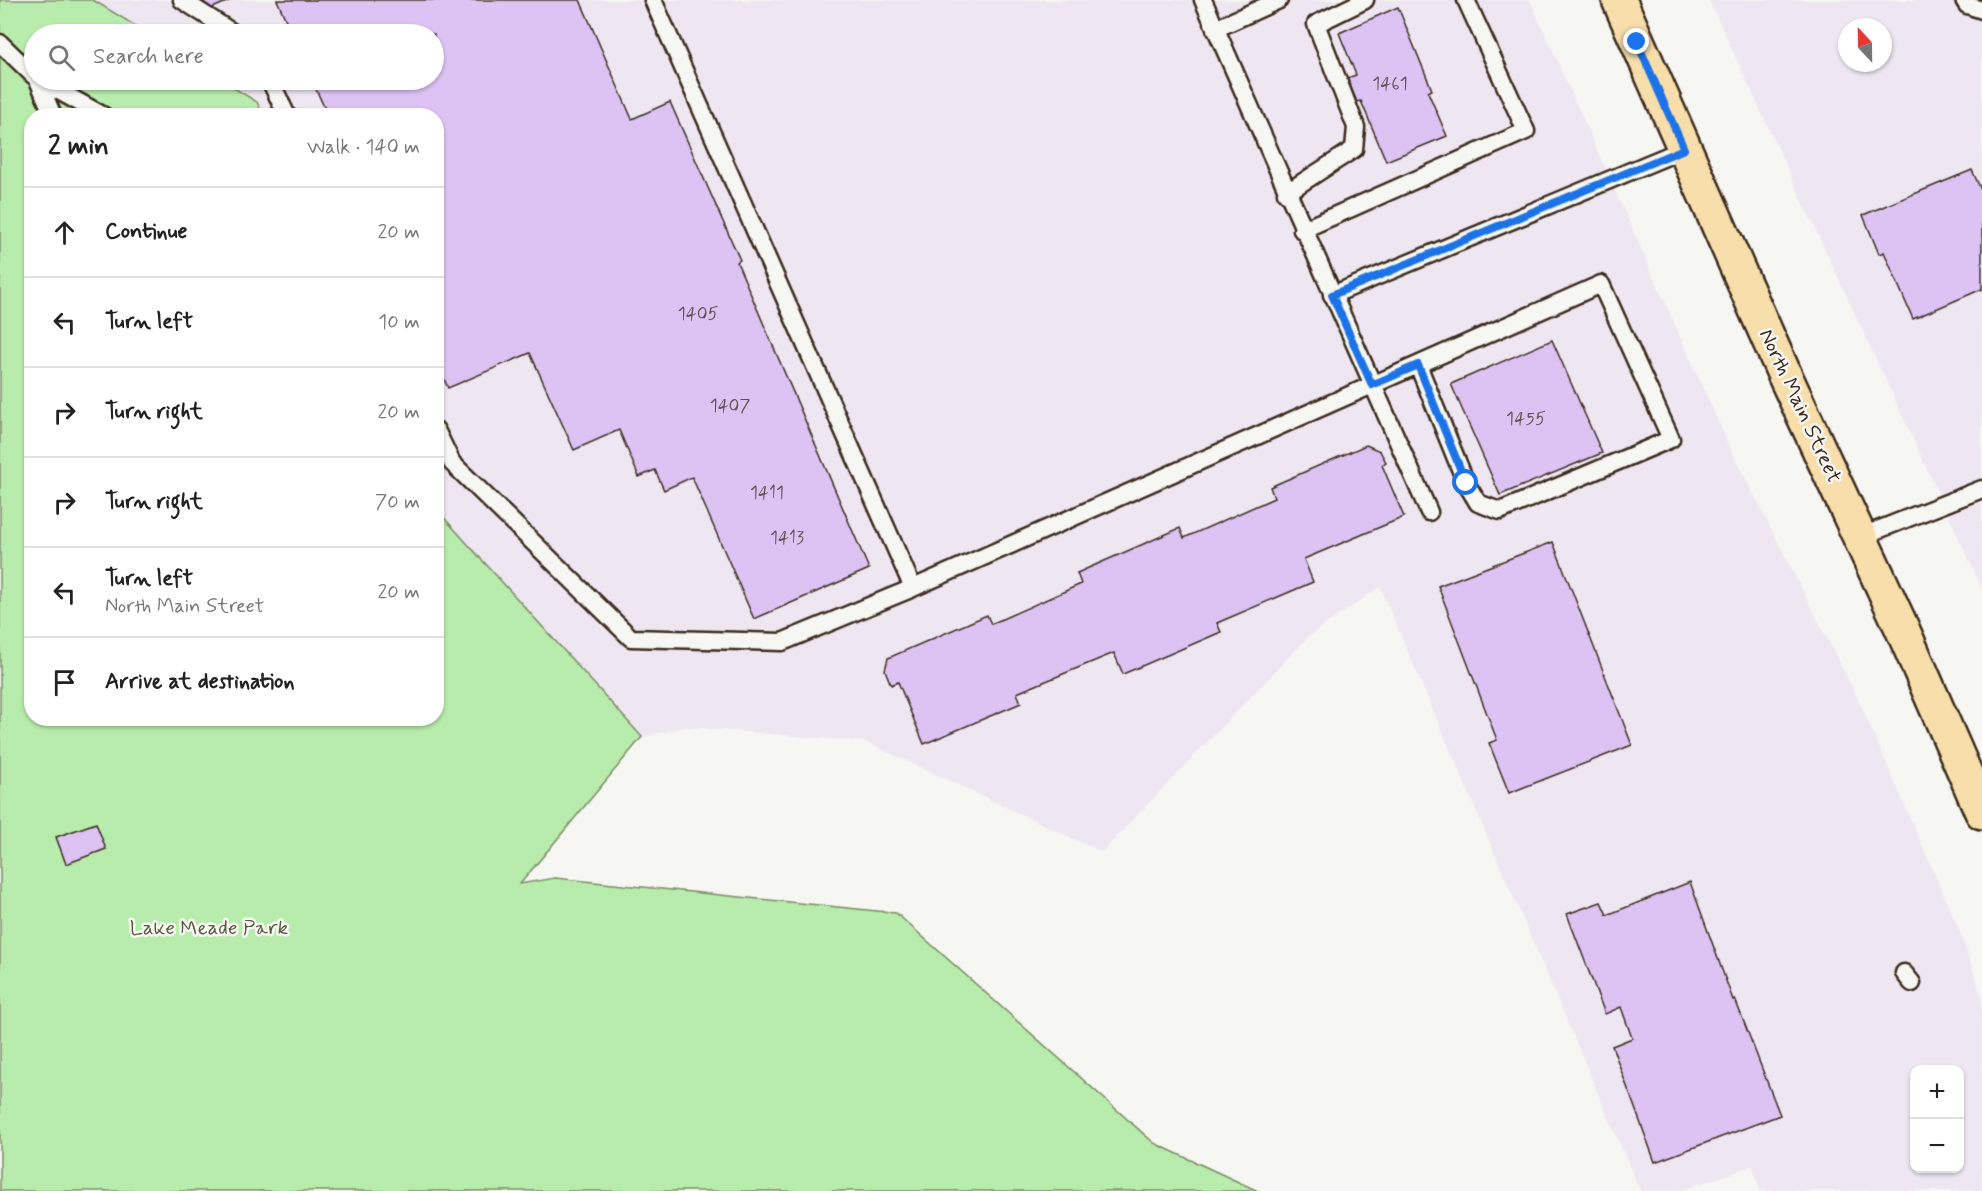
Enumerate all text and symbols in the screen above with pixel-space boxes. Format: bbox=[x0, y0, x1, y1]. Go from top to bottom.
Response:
north arrow bbox=[1838, 18, 1892, 72]
search box bbox=[24, 24, 444, 90]
route end bbox=[1623, 28, 1649, 54]
icon: search bbox=[45, 41, 78, 74]
text: Search here bbox=[93, 43, 204, 71]
house number: 1461 bbox=[1372, 72, 1408, 96]
text: 2 min bbox=[48, 130, 109, 164]
text: Walk · 140 m bbox=[307, 134, 420, 161]
icon: ahead bbox=[48, 216, 81, 249]
text: Continue bbox=[105, 218, 187, 246]
text: 20 m bbox=[377, 219, 420, 246]
house number: 1405 bbox=[678, 302, 718, 326]
icon: left bbox=[48, 306, 81, 339]
text: Turn left bbox=[105, 308, 193, 336]
text: 10 m bbox=[378, 309, 420, 336]
street label: North Main Street bbox=[1752, 324, 1848, 488]
house number: 1407 bbox=[710, 394, 750, 418]
icon: right bbox=[48, 396, 81, 429]
text: Turn right bbox=[105, 398, 203, 426]
text: 20 m bbox=[377, 399, 420, 426]
house number: 1455 bbox=[1506, 407, 1546, 431]
route start bbox=[1452, 469, 1478, 495]
house number: 1411 bbox=[750, 481, 784, 505]
icon: right bbox=[48, 486, 81, 519]
text: Turn right bbox=[105, 488, 203, 516]
text: 70 m bbox=[375, 489, 420, 516]
house number: 1413 bbox=[770, 526, 804, 550]
text: Turn left bbox=[105, 565, 193, 593]
icon: left bbox=[48, 576, 81, 609]
text: 20 m bbox=[377, 579, 420, 606]
text: North Main Street bbox=[105, 593, 264, 620]
icon: arrive bbox=[48, 666, 81, 699]
text: Arrive at destination bbox=[105, 668, 295, 696]
park label: Lake Meade Park bbox=[130, 914, 289, 942]
map controls bbox=[1910, 1065, 1964, 1173]
button: + bbox=[1910, 1065, 1964, 1119]
button: − bbox=[1910, 1119, 1964, 1173]

